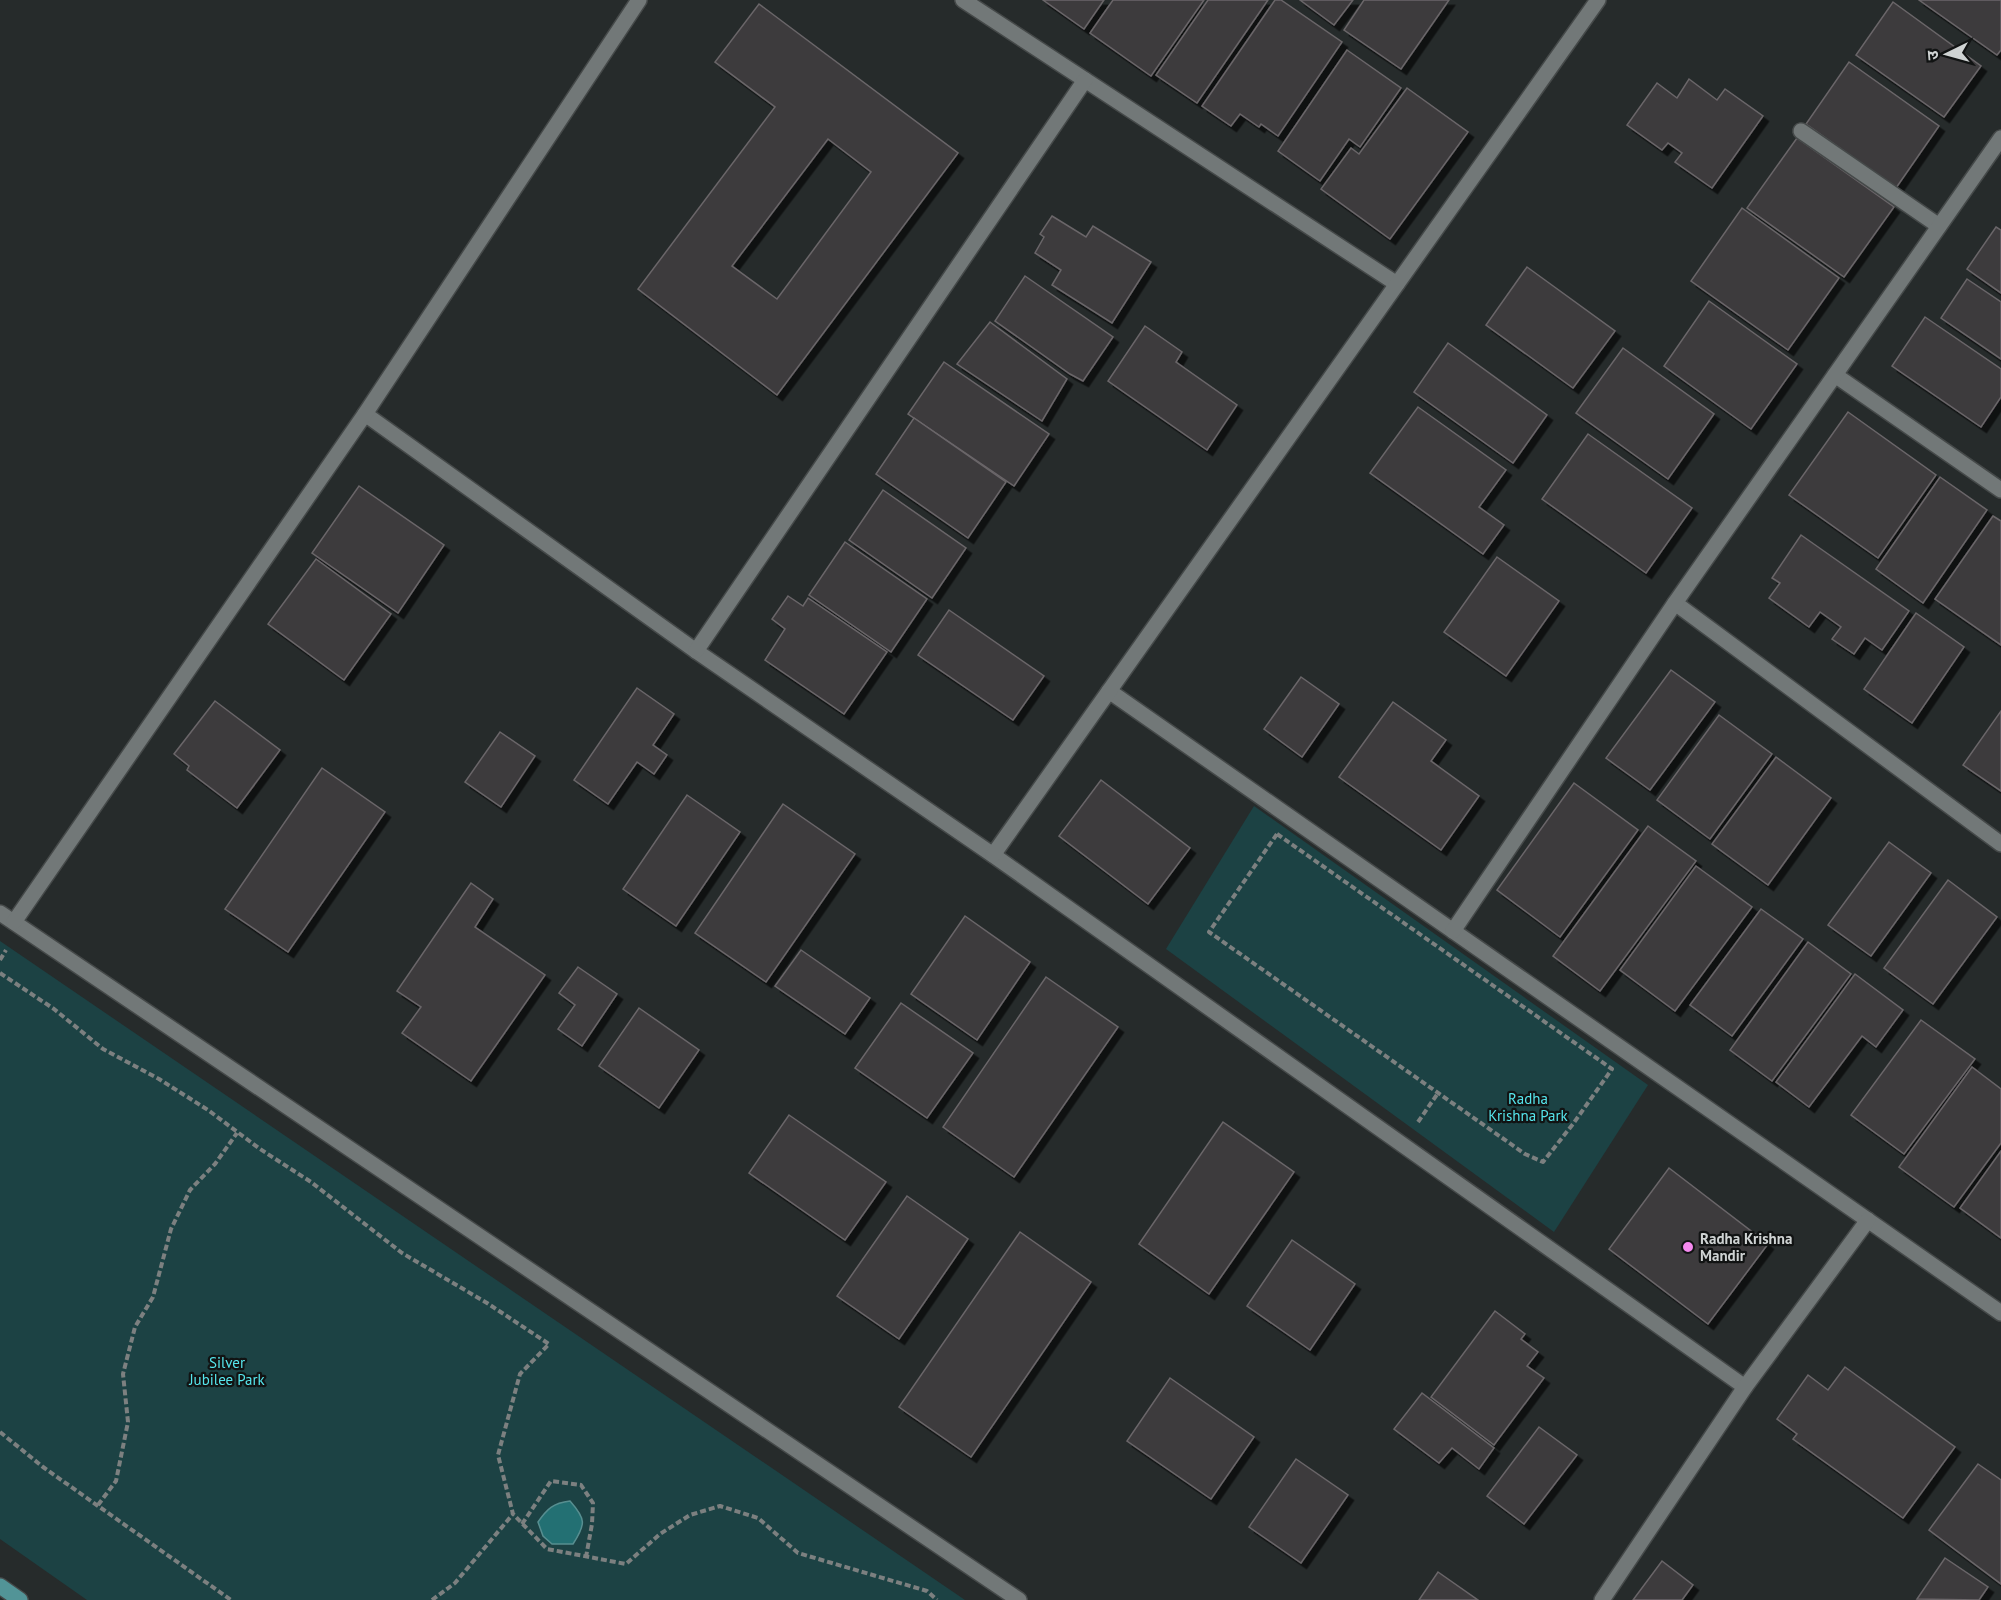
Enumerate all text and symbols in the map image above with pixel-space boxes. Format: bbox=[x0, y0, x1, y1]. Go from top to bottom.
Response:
north arrow bbox=[1917, 24, 1977, 84]
text: उ bbox=[1922, 49, 1942, 61]
park label: Radha Krishna Park bbox=[1488, 1089, 1569, 1125]
place label: Radha Krishna Mandir bbox=[1700, 1229, 1792, 1265]
marker: Radha Krishna Mandir bbox=[1681, 1240, 1695, 1254]
park label: Silver Jubilee Park bbox=[188, 1353, 266, 1389]

